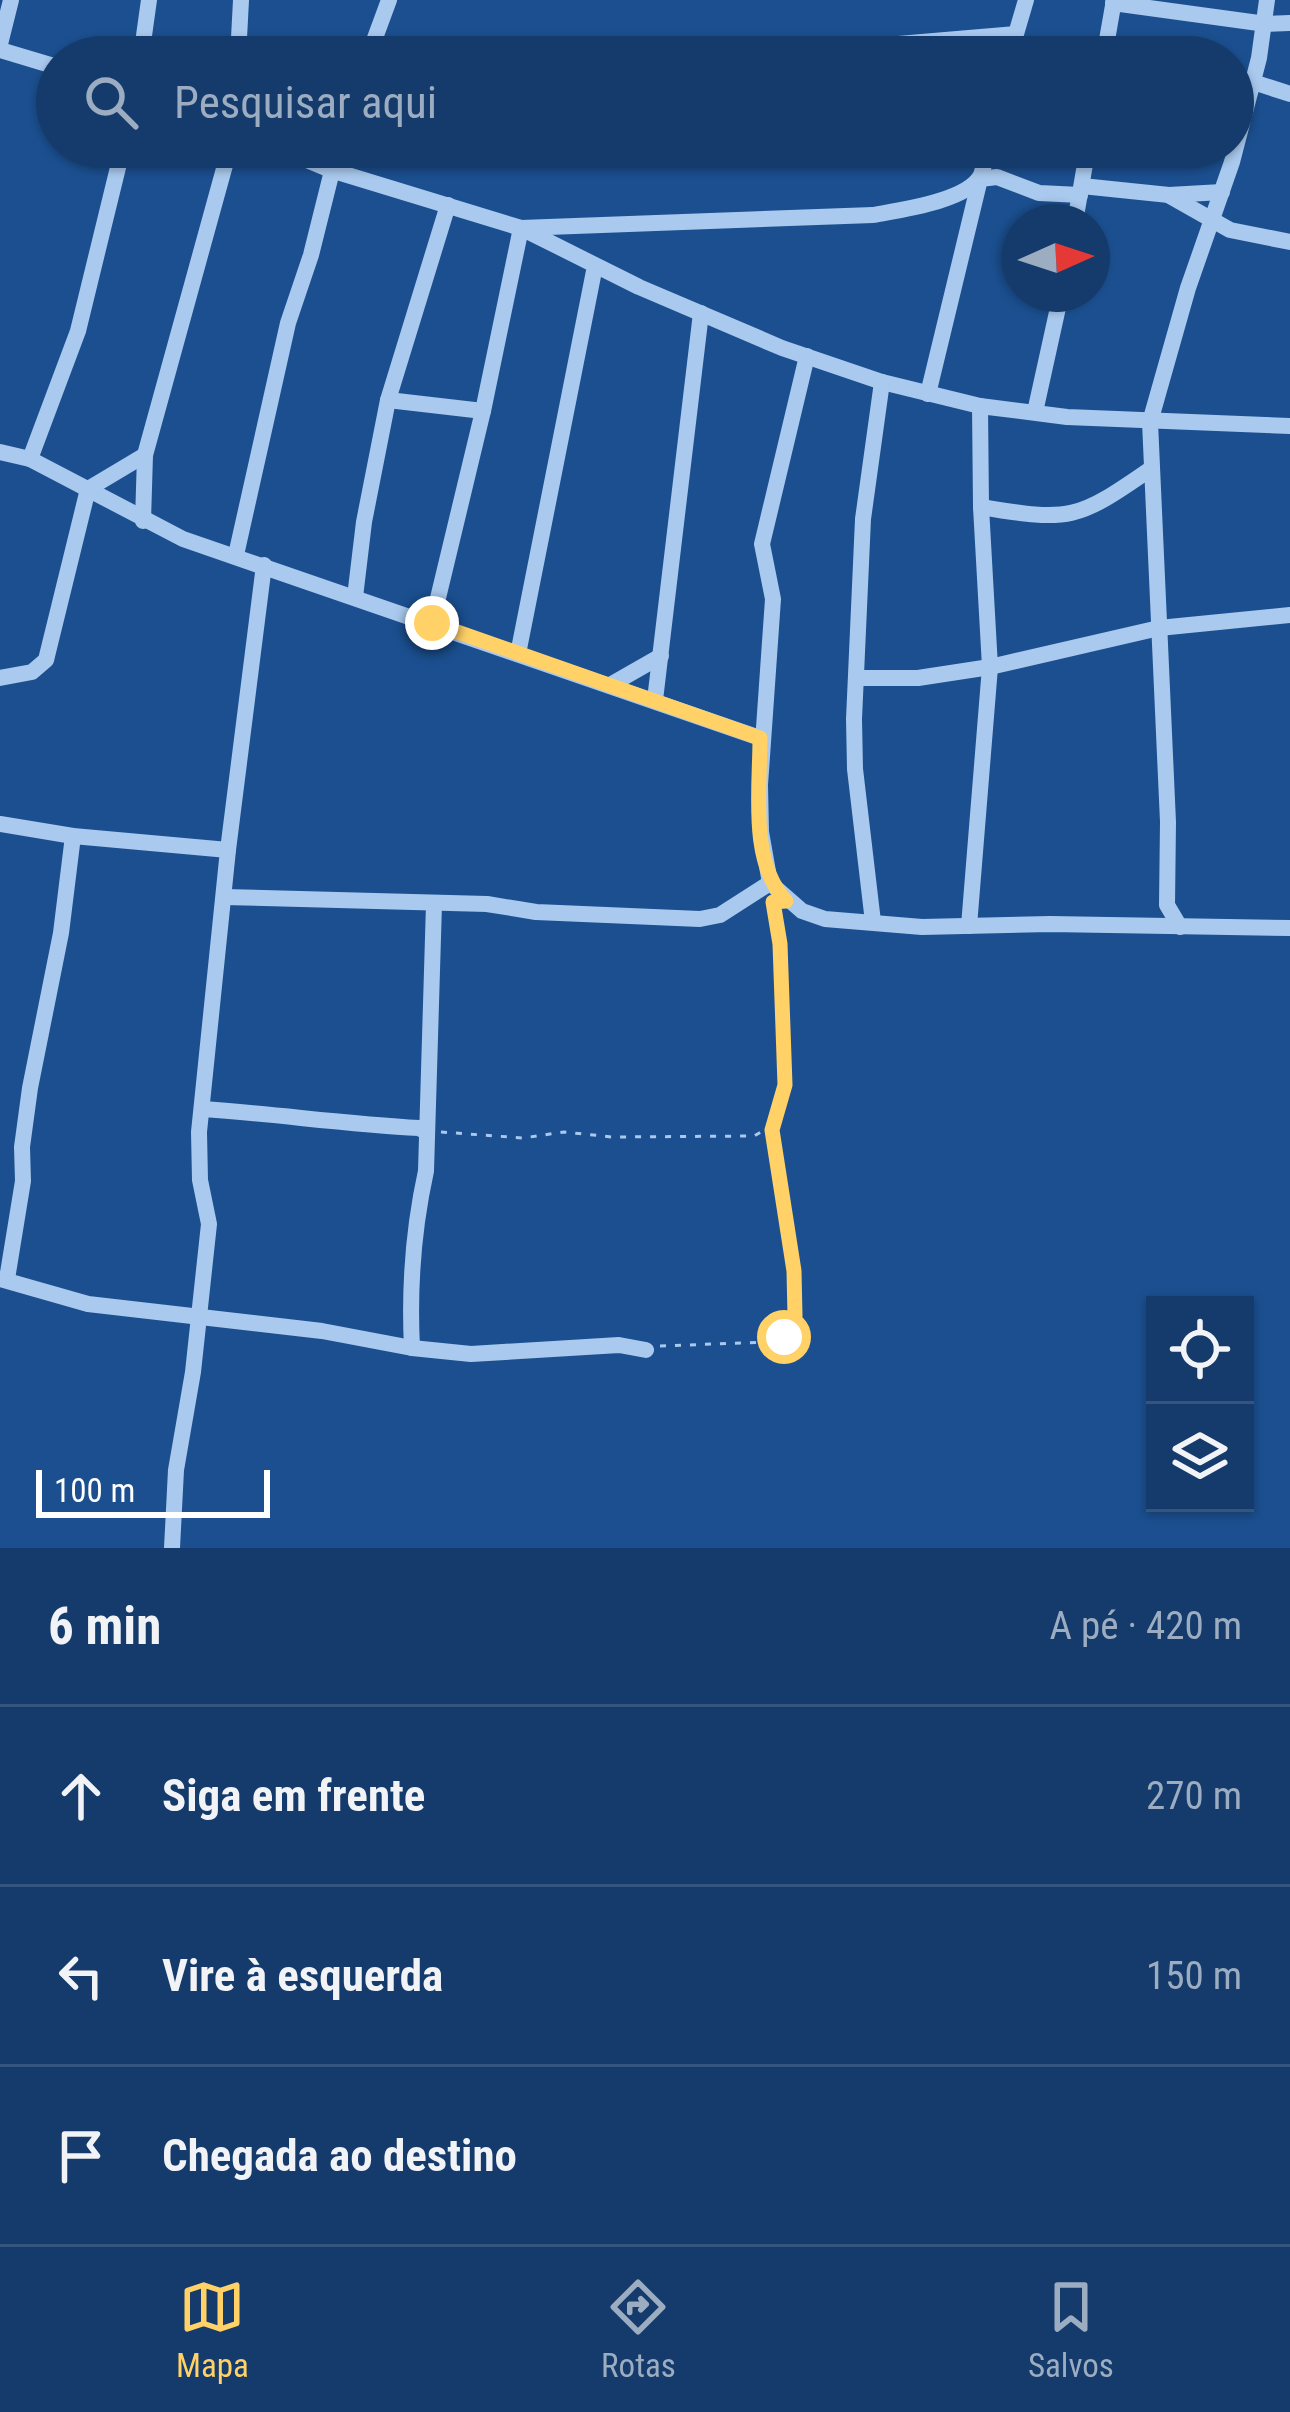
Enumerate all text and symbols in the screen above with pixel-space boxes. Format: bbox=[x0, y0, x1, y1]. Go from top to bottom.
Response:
search box bbox=[36, 36, 1254, 168]
icon: search bbox=[78, 69, 144, 135]
text: Pesquisar aqui bbox=[174, 76, 437, 129]
north arrow bbox=[1002, 204, 1110, 312]
route end bbox=[405, 596, 459, 650]
map controls bbox=[1146, 1296, 1254, 1512]
button: locate bbox=[1146, 1296, 1254, 1404]
route start bbox=[757, 1310, 811, 1364]
button: layers bbox=[1146, 1404, 1254, 1512]
scale bar bbox=[36, 1464, 270, 1517]
text: 100 m bbox=[54, 1471, 135, 1510]
text: 6 min bbox=[48, 1597, 161, 1656]
text: A pé · 420 m bbox=[1050, 1603, 1242, 1649]
icon: ahead bbox=[48, 1763, 114, 1829]
text: Siga em frente bbox=[162, 1769, 425, 1822]
text: 270 m bbox=[1146, 1773, 1242, 1819]
icon: left bbox=[48, 1943, 114, 2009]
text: Vire à esquerda bbox=[162, 1949, 443, 2002]
text: 150 m bbox=[1146, 1953, 1242, 1999]
icon: arrive bbox=[48, 2123, 114, 2189]
text: Chegada ao destino bbox=[162, 2129, 517, 2182]
tab: Mapa bbox=[176, 2274, 249, 2385]
tab: Rotas bbox=[601, 2274, 676, 2385]
tab: Salvos bbox=[1028, 2274, 1114, 2385]

